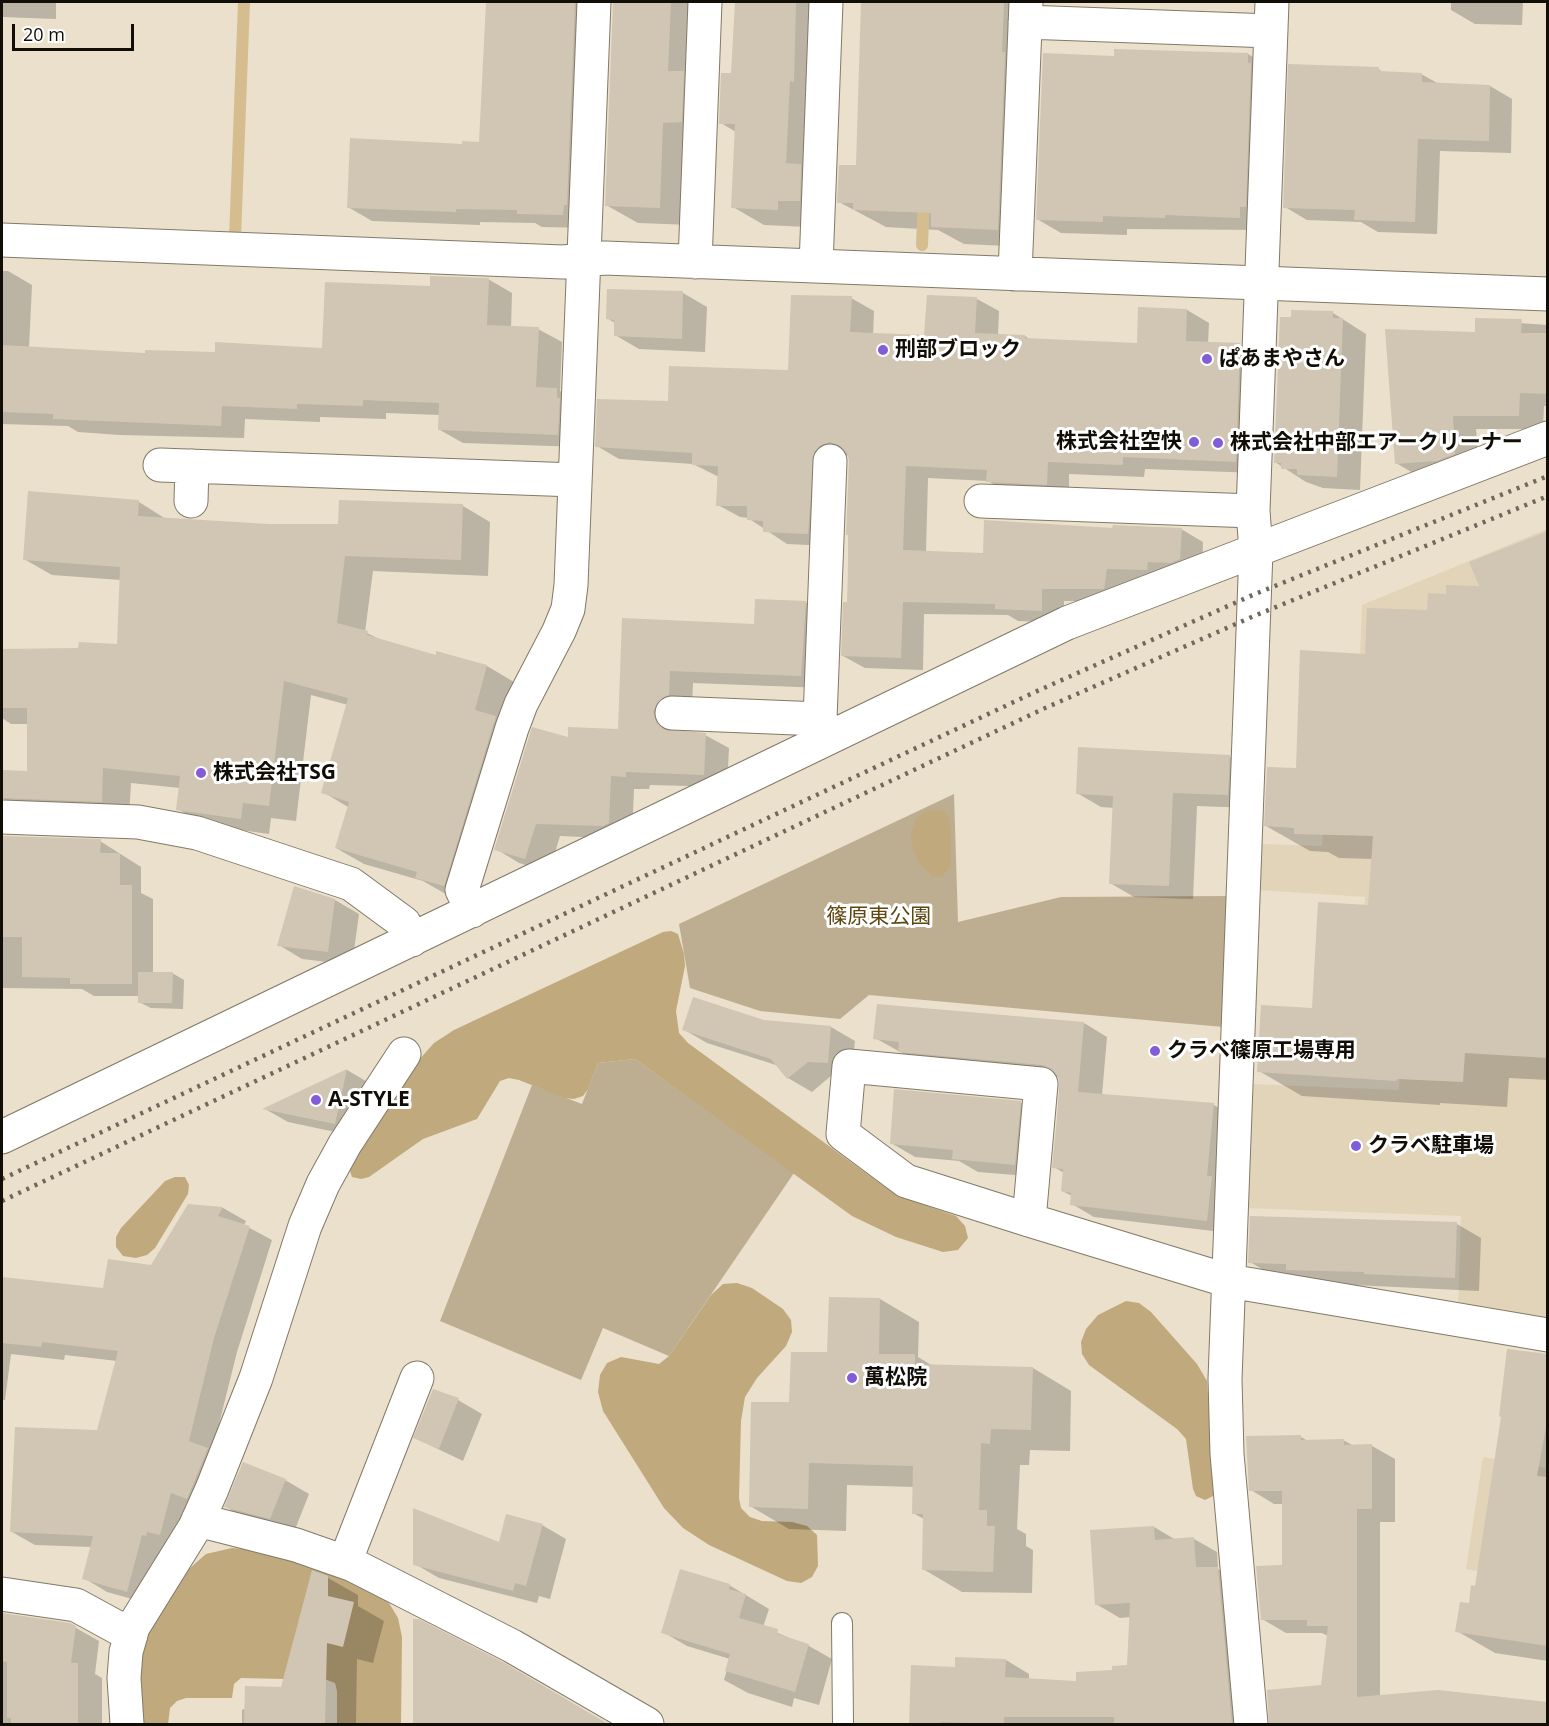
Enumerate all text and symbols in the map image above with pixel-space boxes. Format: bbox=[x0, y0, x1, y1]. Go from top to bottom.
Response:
scale bar bbox=[15, 12, 136, 50]
text: 20 m bbox=[23, 22, 65, 46]
place label: 刑部ブロック bbox=[895, 337, 1021, 363]
marker: 刑部ブロック bbox=[876, 343, 890, 357]
place label: ぱあまやさん bbox=[1219, 346, 1345, 372]
marker: ぱあまやさん bbox=[1200, 352, 1214, 366]
place label: 株式会社空快 bbox=[1056, 429, 1182, 455]
place label: 株式会社中部エアークリーナー bbox=[1230, 430, 1523, 456]
marker: 株式会社空快 bbox=[1187, 435, 1201, 449]
marker: 株式会社中部エアークリーナー bbox=[1211, 436, 1225, 450]
place label: 株式会社TSG bbox=[213, 760, 336, 786]
marker: 株式会社TSG bbox=[194, 766, 208, 780]
park label: 篠原東公園 bbox=[827, 904, 931, 930]
place label: クラベ篠原工場専用 bbox=[1167, 1038, 1356, 1064]
marker: クラベ篠原工場専用 bbox=[1148, 1044, 1162, 1058]
place label: A-STYLE bbox=[328, 1087, 410, 1113]
marker: A-STYLE bbox=[309, 1093, 323, 1107]
place label: クラベ駐車場 bbox=[1368, 1133, 1494, 1159]
marker: クラベ駐車場 bbox=[1349, 1139, 1363, 1153]
place label: 萬松院 bbox=[864, 1365, 927, 1391]
marker: 萬松院 bbox=[845, 1371, 859, 1385]

